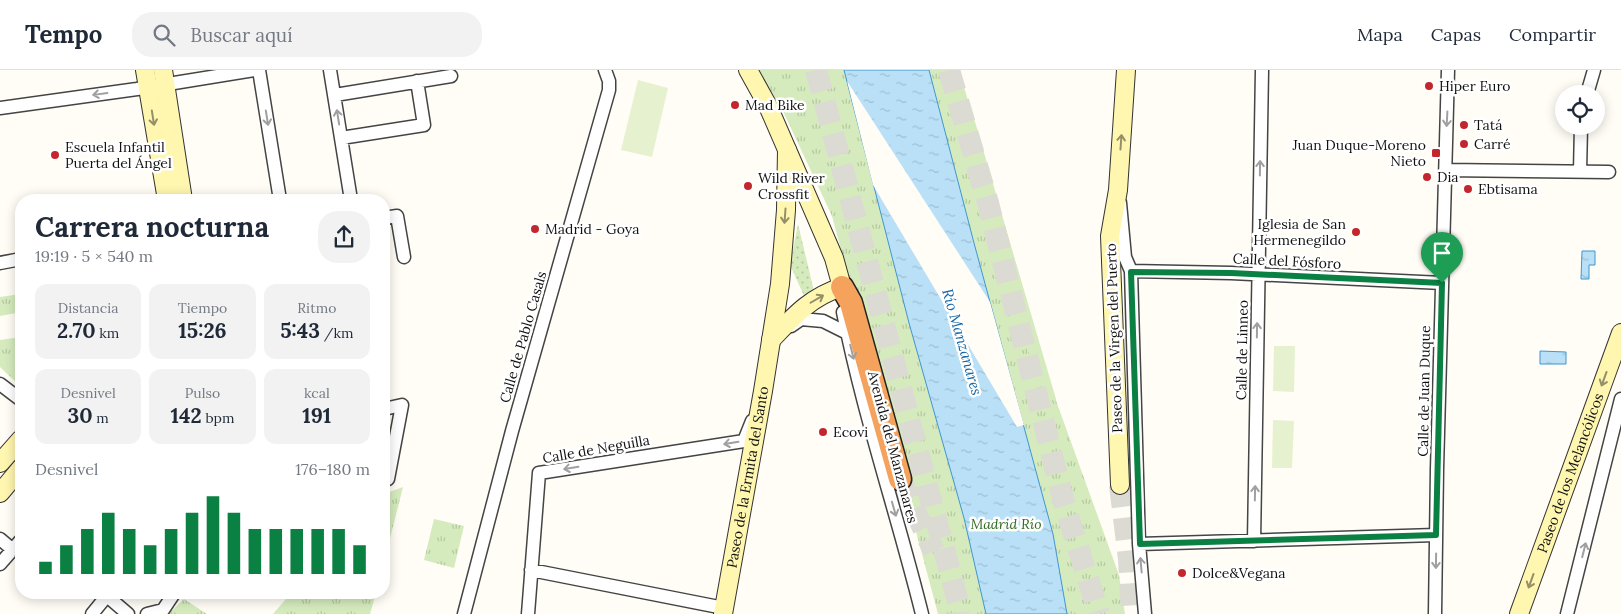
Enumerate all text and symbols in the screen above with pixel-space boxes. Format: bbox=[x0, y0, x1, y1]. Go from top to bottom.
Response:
search box bbox=[132, 12, 482, 57]
text: Tempo bbox=[25, 19, 102, 50]
icon: search bbox=[150, 21, 178, 49]
text: Buscar aquí bbox=[190, 23, 293, 47]
text: Mapa bbox=[1357, 23, 1403, 46]
text: Capas bbox=[1431, 23, 1481, 46]
text: Compartir bbox=[1509, 23, 1596, 46]
place label: Hiper Euro bbox=[1439, 77, 1511, 95]
marker: Hiper Euro bbox=[1423, 80, 1435, 92]
map controls bbox=[1555, 85, 1605, 135]
button: locate bbox=[1555, 85, 1605, 135]
one-way arrow bbox=[92, 89, 108, 99]
place label: Mad Bike bbox=[745, 96, 805, 114]
marker: Mad Bike bbox=[729, 99, 741, 111]
one-way arrow bbox=[149, 110, 159, 126]
one-way arrow bbox=[262, 110, 272, 126]
one-way arrow bbox=[333, 110, 343, 126]
one-way arrow bbox=[1442, 110, 1451, 126]
place label: Tatá bbox=[1474, 116, 1502, 134]
marker: Tatá bbox=[1458, 119, 1470, 131]
one-way arrow bbox=[1117, 134, 1126, 150]
place label: Carré bbox=[1474, 135, 1511, 153]
place label: Juan Duque-Moreno Nieto bbox=[1291, 136, 1426, 170]
place label: Escuela Infantil Puerta del Ángel bbox=[65, 138, 172, 172]
marker: Carré bbox=[1458, 138, 1470, 150]
marker: Juan Duque-Moreno Nieto bbox=[1430, 147, 1442, 159]
marker: Escuela Infantil Puerta del Ángel bbox=[49, 149, 61, 161]
one-way arrow bbox=[1255, 160, 1265, 176]
place label: Dia bbox=[1437, 168, 1459, 186]
place label: Wild River Crossfit bbox=[758, 169, 825, 203]
marker: Dia bbox=[1421, 171, 1433, 183]
marker: Wild River Crossfit bbox=[742, 180, 754, 192]
place label: Ebtisama bbox=[1478, 180, 1538, 198]
marker: Ebtisama bbox=[1462, 183, 1474, 195]
one-way arrow bbox=[781, 208, 790, 224]
text: Carrera nocturna bbox=[35, 209, 269, 245]
button: share bbox=[318, 211, 370, 263]
place label: Iglesia de San Hermenegildo bbox=[1253, 215, 1347, 249]
place label: Madrid - Goya bbox=[545, 220, 639, 238]
marker: Madrid - Goya bbox=[529, 223, 541, 235]
marker: Iglesia de San Hermenegildo bbox=[1350, 226, 1362, 238]
pin bbox=[1421, 232, 1463, 283]
icon: arrive bbox=[1428, 239, 1456, 267]
street label: Paseo de la Virgen del Puerto bbox=[1102, 243, 1126, 433]
text: 19:19 · 5 × 540 m bbox=[35, 246, 153, 266]
street label: Calle del Fósforo bbox=[1232, 249, 1342, 273]
street label: Calle de Pablo Casals bbox=[496, 269, 550, 405]
water label: Río Manzanares bbox=[938, 286, 987, 397]
one-way arrow bbox=[809, 293, 823, 303]
text: Distancia bbox=[58, 299, 118, 317]
text: Tiempo bbox=[178, 299, 227, 317]
text: Ritmo bbox=[297, 299, 336, 317]
street label: Calle de Linneo bbox=[1232, 300, 1252, 400]
text: 2.70 bbox=[57, 317, 96, 344]
text: 15:26 bbox=[178, 317, 227, 344]
text: 5:43 bbox=[280, 317, 320, 344]
one-way arrow bbox=[1252, 322, 1262, 338]
text: km bbox=[96, 324, 119, 342]
text: /km bbox=[320, 324, 353, 342]
street label: Calle de Juan Duque bbox=[1414, 325, 1434, 457]
one-way arrow bbox=[848, 344, 857, 360]
street label: Avenida del Manzanares bbox=[864, 368, 922, 525]
one-way arrow bbox=[1599, 371, 1608, 386]
text: Desnivel bbox=[61, 384, 116, 402]
text: Pulso bbox=[185, 384, 220, 402]
text: kcal bbox=[304, 384, 330, 402]
street label: Paseo de la Ermita del Santo bbox=[722, 385, 773, 570]
street label: Paseo de los Melancólicos bbox=[1533, 391, 1607, 555]
text: 30 bbox=[68, 402, 93, 429]
text: 142 bbox=[171, 402, 202, 429]
text: 191 bbox=[302, 402, 331, 429]
text: m bbox=[93, 409, 109, 427]
text: bpm bbox=[202, 409, 234, 427]
place label: Ecovi bbox=[833, 423, 868, 441]
marker: Ecovi bbox=[817, 426, 829, 438]
street label: Calle de Neguilla bbox=[541, 431, 651, 467]
one-way arrow bbox=[724, 438, 740, 448]
text: Desnivel bbox=[35, 459, 98, 479]
text: 176–180 m bbox=[295, 459, 370, 479]
one-way arrow bbox=[563, 463, 579, 473]
one-way arrow bbox=[1250, 485, 1260, 501]
one-way arrow bbox=[890, 501, 899, 517]
park label: Madrid Río bbox=[970, 515, 1042, 533]
one-way arrow bbox=[1580, 542, 1589, 558]
one-way arrow bbox=[1431, 552, 1441, 569]
one-way arrow bbox=[1137, 558, 1146, 574]
place label: Dolce&Vegana bbox=[1192, 564, 1286, 582]
marker: Dolce&Vegana bbox=[1176, 567, 1188, 579]
one-way arrow bbox=[1526, 573, 1535, 588]

